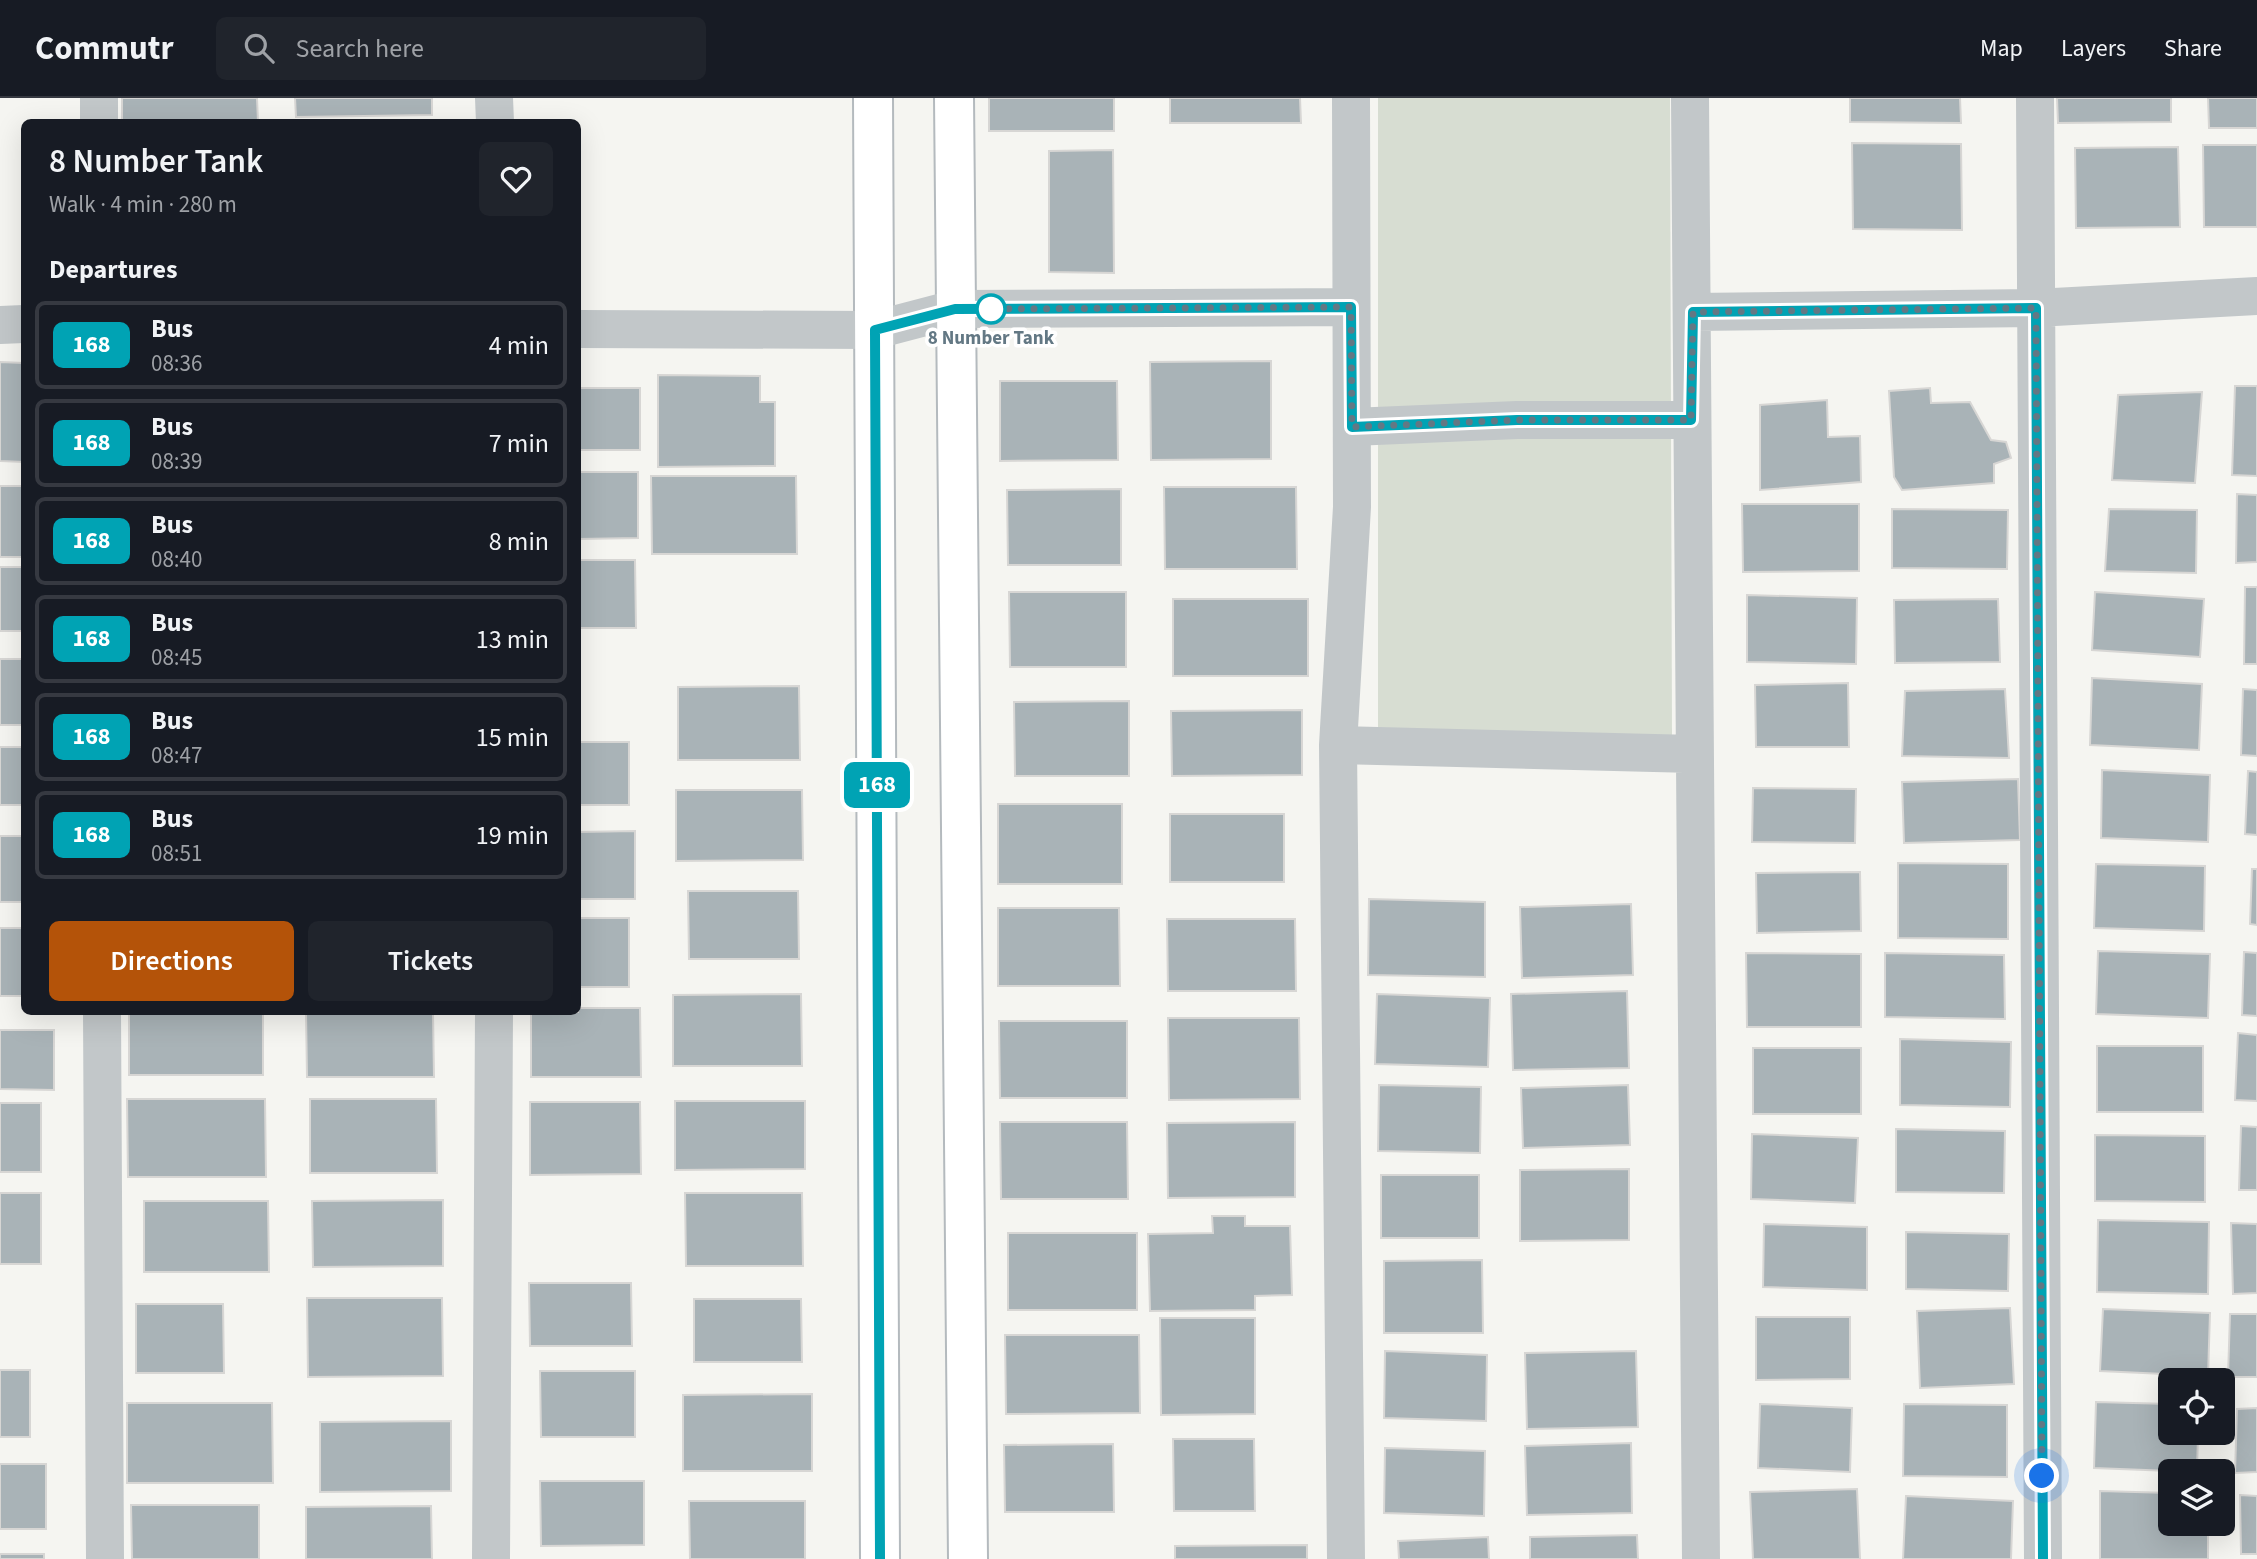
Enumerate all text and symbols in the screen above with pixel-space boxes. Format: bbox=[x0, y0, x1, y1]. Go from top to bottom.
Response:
search box bbox=[216, 17, 706, 80]
text: Commutr bbox=[35, 25, 174, 72]
icon: search bbox=[240, 29, 278, 67]
text: Search here bbox=[296, 30, 424, 67]
text: Map bbox=[1980, 31, 2023, 66]
text: Layers bbox=[2061, 31, 2126, 66]
text: Share bbox=[2164, 31, 2222, 66]
text: 8 Number Tank bbox=[49, 138, 263, 185]
button: heart bbox=[479, 142, 553, 216]
text: Walk · 4 min · 280 m bbox=[49, 188, 237, 221]
text: Departures bbox=[49, 251, 177, 288]
marker: 8 Number Tank bbox=[976, 294, 1006, 324]
text: Bus bbox=[151, 310, 193, 347]
place label: 8 Number Tank bbox=[928, 325, 1055, 352]
text: 168 bbox=[72, 327, 111, 362]
text: 4 min bbox=[489, 327, 549, 364]
text: 08:36 bbox=[151, 347, 202, 380]
text: Bus bbox=[151, 408, 193, 445]
text: 168 bbox=[72, 425, 111, 460]
text: 7 min bbox=[489, 425, 549, 462]
text: 08:39 bbox=[151, 445, 202, 478]
text: Bus bbox=[151, 506, 193, 543]
text: 168 bbox=[72, 523, 111, 558]
text: 8 min bbox=[489, 523, 549, 560]
text: 08:40 bbox=[151, 543, 202, 576]
text: Bus bbox=[151, 604, 193, 641]
text: 168 bbox=[72, 621, 111, 656]
text: 13 min bbox=[476, 621, 549, 658]
text: 08:45 bbox=[151, 641, 202, 674]
text: Bus bbox=[151, 702, 193, 739]
text: 168 bbox=[72, 719, 111, 754]
text: 15 min bbox=[476, 719, 549, 756]
text: 08:47 bbox=[151, 739, 202, 772]
line badge: 168 bbox=[837, 762, 917, 808]
text: 168 bbox=[858, 767, 896, 802]
text: Bus bbox=[151, 800, 193, 837]
text: 168 bbox=[72, 817, 111, 852]
text: 19 min bbox=[476, 817, 549, 854]
text: 08:51 bbox=[151, 837, 202, 870]
button: Directions bbox=[49, 921, 294, 1001]
button: Tickets bbox=[308, 921, 553, 1001]
map controls bbox=[2158, 1368, 2235, 1536]
button: locate bbox=[2158, 1368, 2235, 1445]
your location bbox=[2024, 1458, 2059, 1493]
button: layers bbox=[2158, 1459, 2235, 1536]

